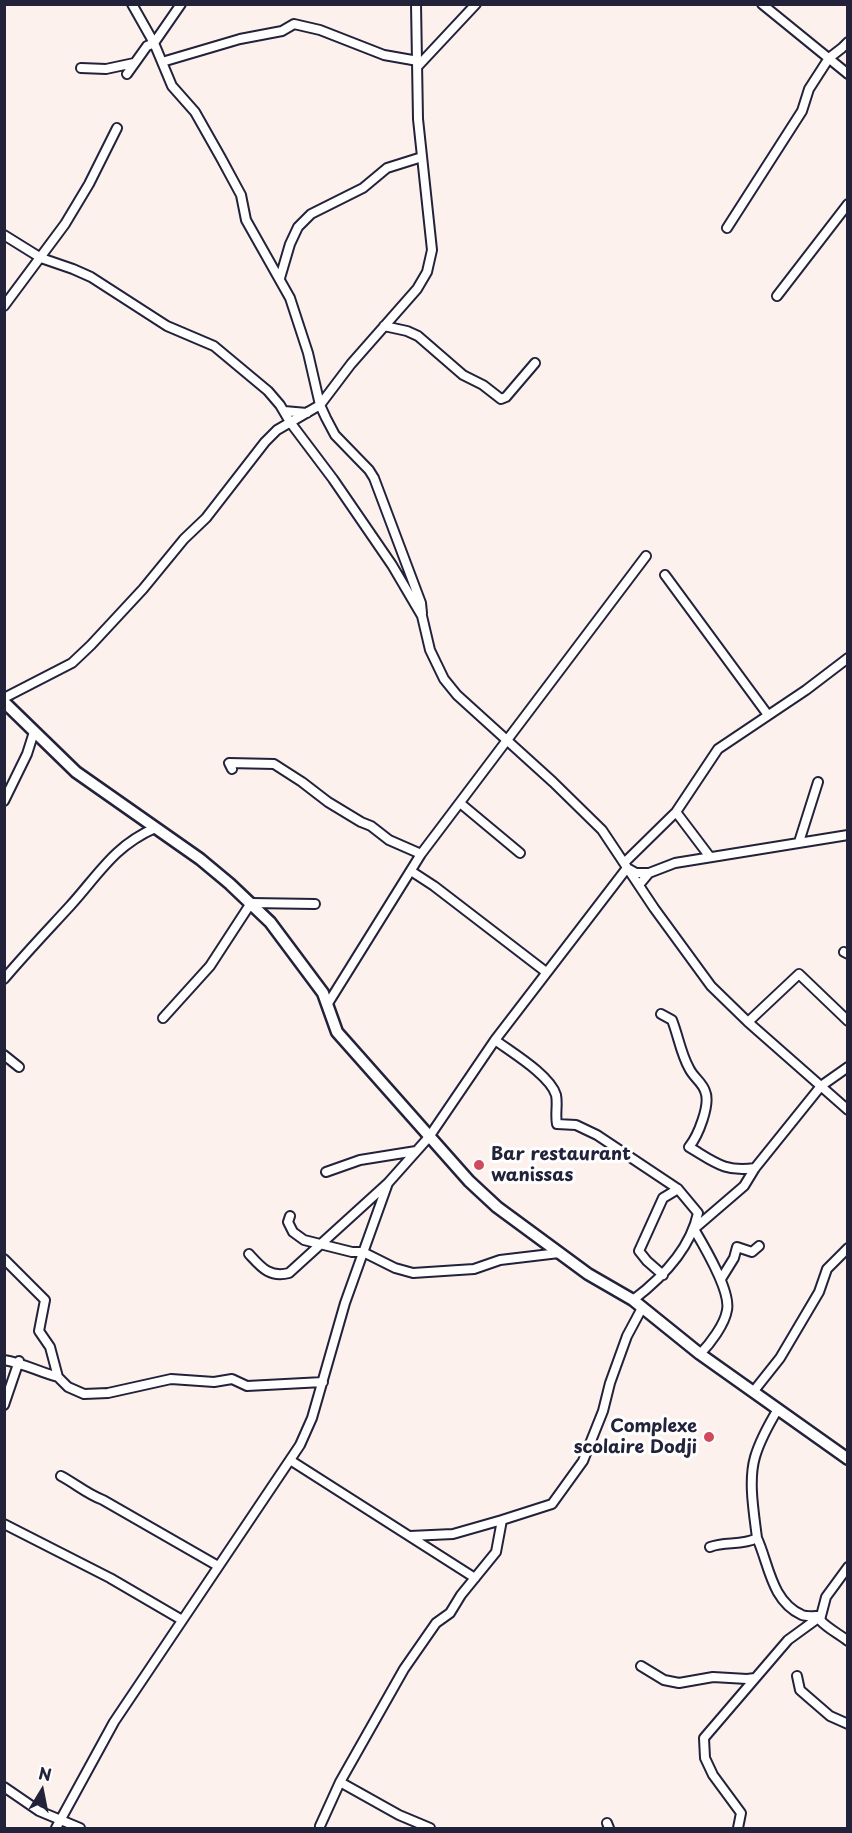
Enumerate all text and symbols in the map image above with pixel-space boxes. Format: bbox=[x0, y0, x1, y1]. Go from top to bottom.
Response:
place label: Bar restaurant wanissas bbox=[491, 1144, 631, 1186]
marker: Bar restaurant wanissas bbox=[472, 1158, 486, 1172]
place label: Complexe scolaire Dodji bbox=[574, 1416, 697, 1458]
marker: Complexe scolaire Dodji bbox=[702, 1430, 716, 1444]
text: N bbox=[37, 1760, 53, 1786]
north arrow bbox=[12, 1761, 72, 1821]

